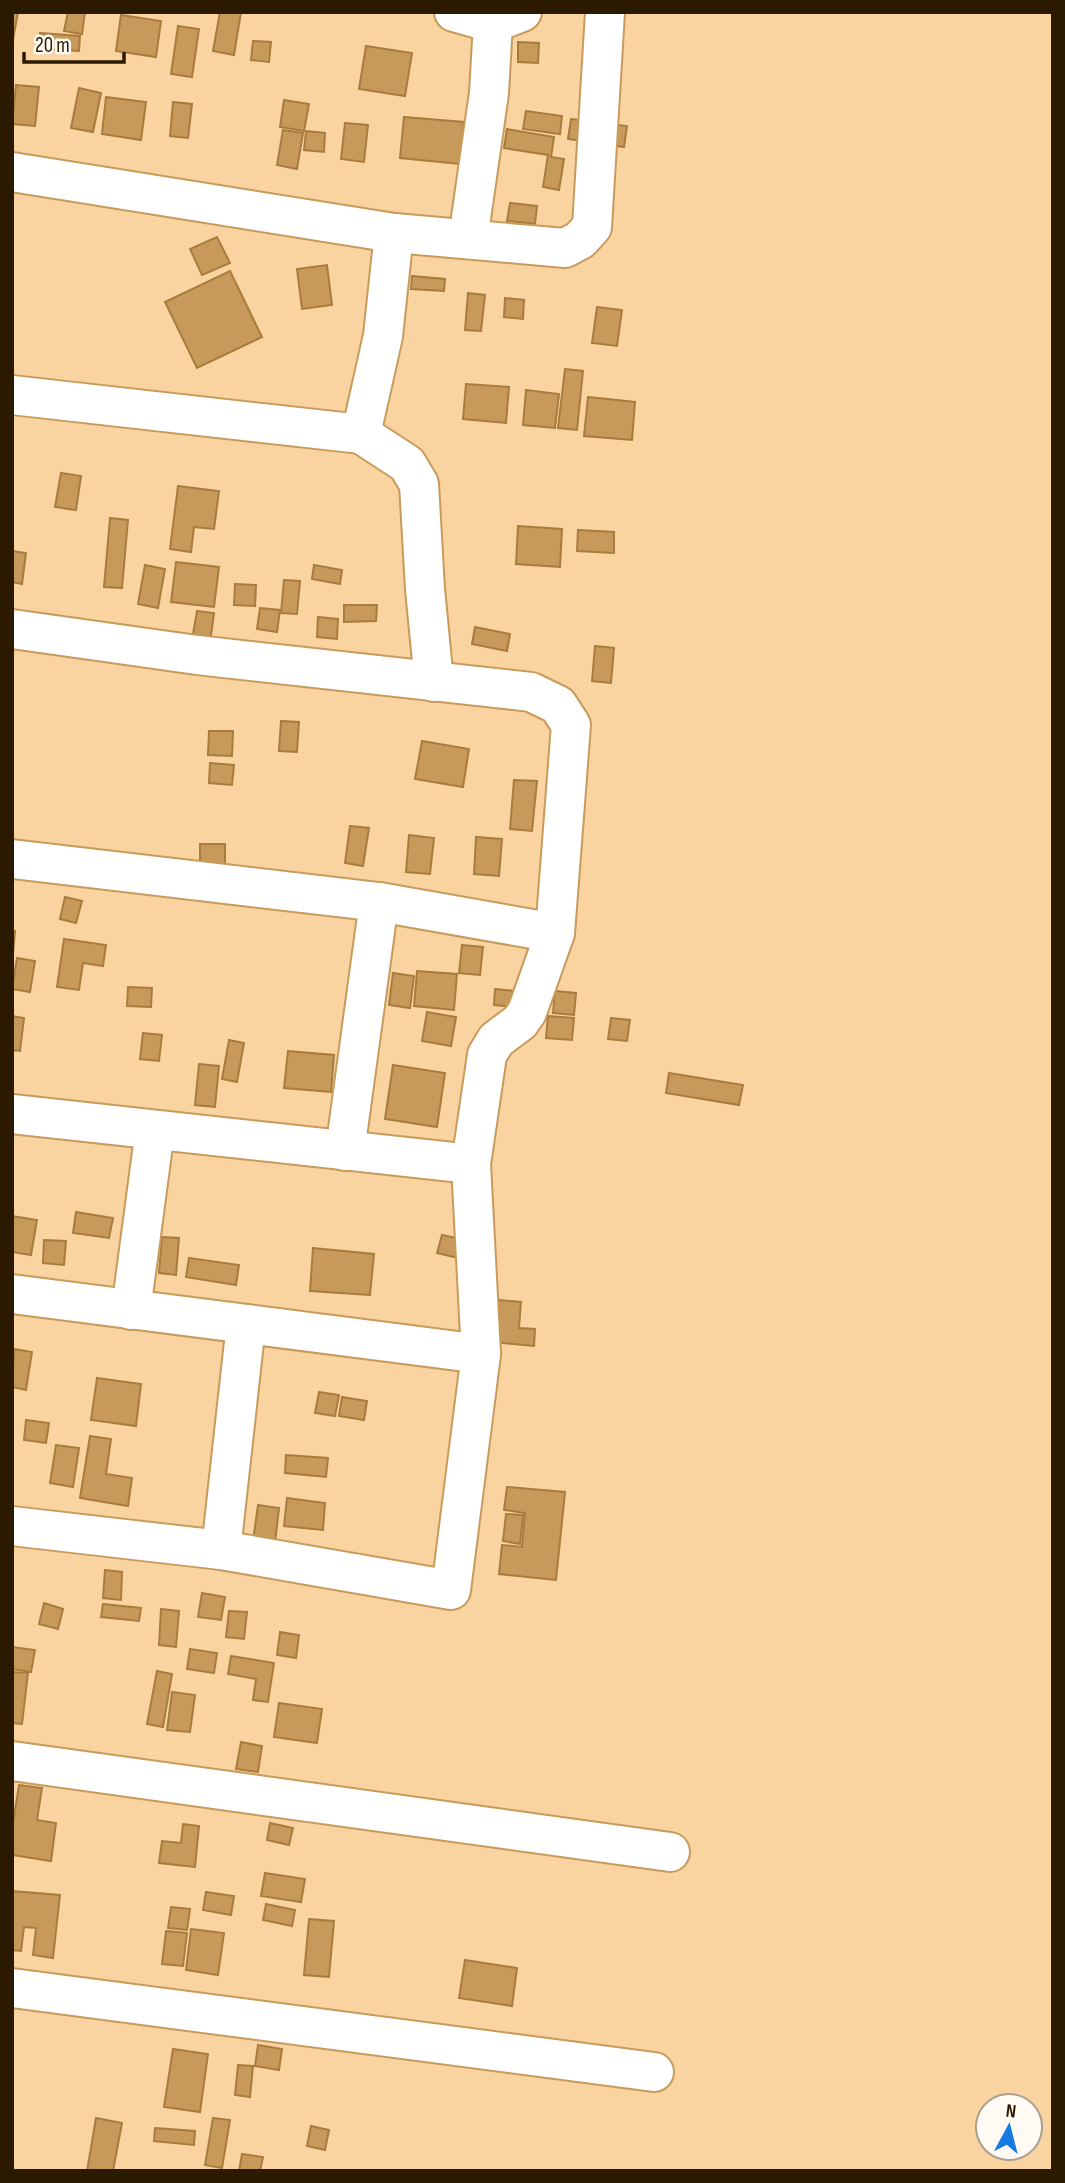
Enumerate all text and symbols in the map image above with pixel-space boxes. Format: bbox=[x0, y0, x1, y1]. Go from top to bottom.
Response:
scale bar bbox=[24, 21, 124, 65]
text: 20 m bbox=[35, 33, 70, 58]
north arrow bbox=[974, 2092, 1044, 2162]
text: N bbox=[1004, 2100, 1017, 2124]

